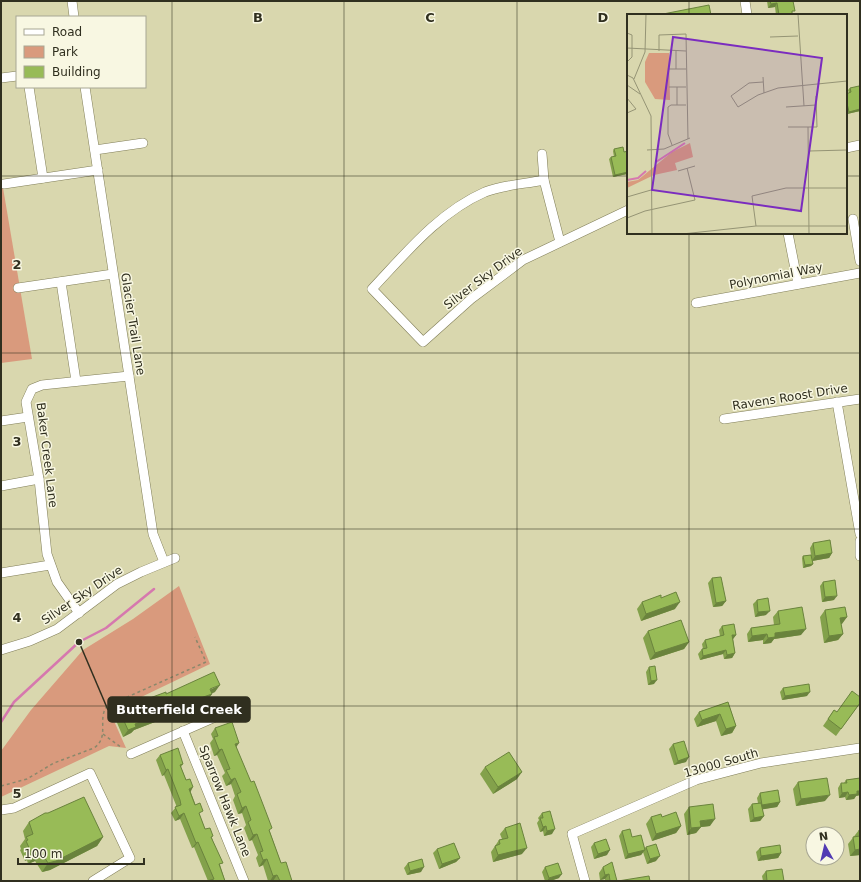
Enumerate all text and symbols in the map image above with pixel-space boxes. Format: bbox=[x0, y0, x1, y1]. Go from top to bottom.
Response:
text: B bbox=[253, 10, 263, 25]
text: C bbox=[425, 10, 435, 25]
text: D bbox=[598, 10, 609, 25]
inset map bbox=[627, 14, 847, 234]
legend bbox=[16, 16, 146, 88]
text: Road bbox=[52, 25, 82, 39]
text: Park bbox=[52, 45, 78, 59]
text: Building bbox=[52, 65, 101, 79]
street label: Silver Sky Drive bbox=[441, 244, 525, 312]
text: 2 bbox=[12, 257, 22, 272]
street label: Polynomial Way bbox=[728, 260, 824, 292]
street label: Glacier Trail Lane bbox=[118, 272, 148, 376]
street label: Ravens Roost Drive bbox=[731, 381, 849, 413]
street label: Baker Creek Lane bbox=[34, 402, 60, 508]
text: 3 bbox=[12, 434, 22, 449]
street label: Silver Sky Drive bbox=[39, 563, 125, 627]
text: 4 bbox=[12, 610, 22, 625]
callout: Butterfield Creek bbox=[108, 697, 250, 722]
text: Butterfield Creek bbox=[116, 702, 242, 717]
street label: Sparrow Hawk Lane bbox=[196, 743, 254, 859]
street label: 13000 South bbox=[682, 746, 760, 780]
text: 5 bbox=[12, 786, 22, 801]
north arrow bbox=[805, 826, 845, 866]
text: N bbox=[818, 830, 829, 844]
scale bar bbox=[18, 840, 144, 866]
text: 100 m bbox=[24, 847, 62, 861]

